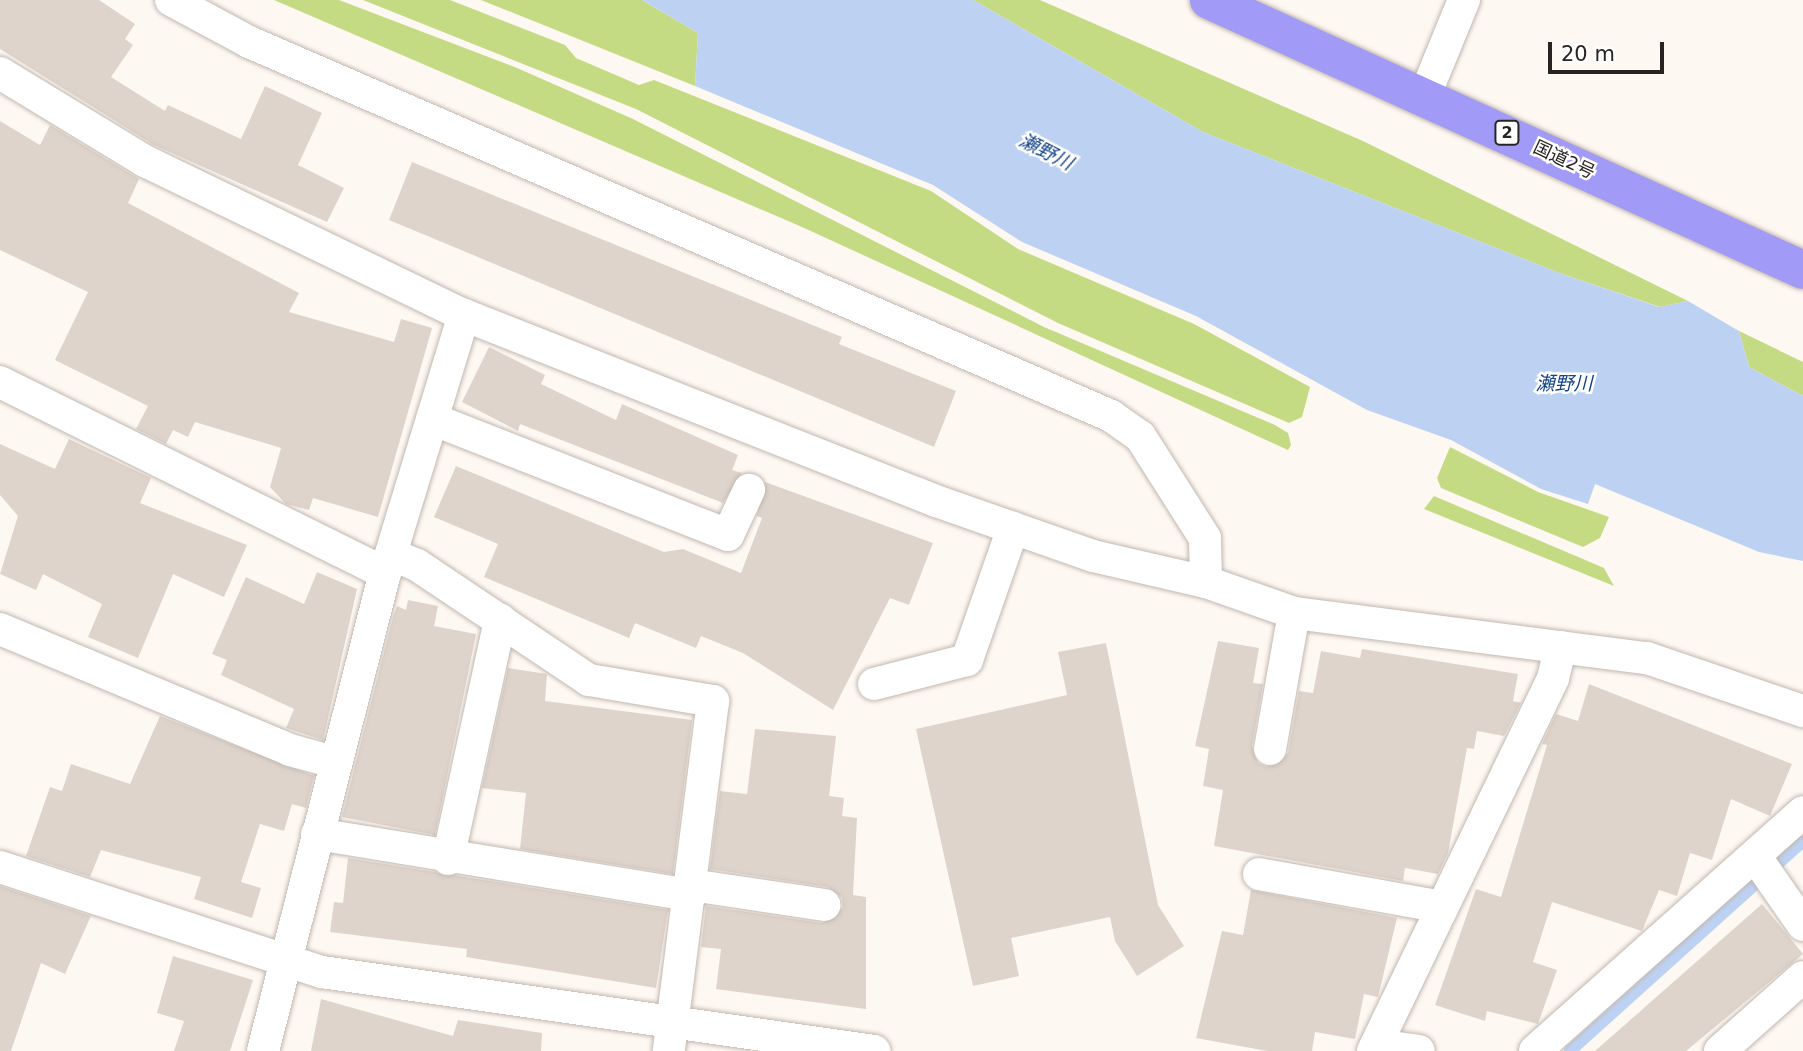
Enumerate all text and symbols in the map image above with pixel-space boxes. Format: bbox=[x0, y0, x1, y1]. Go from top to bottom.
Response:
scale bar bbox=[1551, 28, 1666, 72]
text: 20 m bbox=[1561, 42, 1615, 66]
road number: 2 bbox=[1493, 120, 1521, 146]
water label: 瀬野川 bbox=[1015, 129, 1077, 175]
street label: 国道2号 bbox=[1530, 136, 1598, 184]
water label: 瀬野川 bbox=[1536, 373, 1592, 395]

